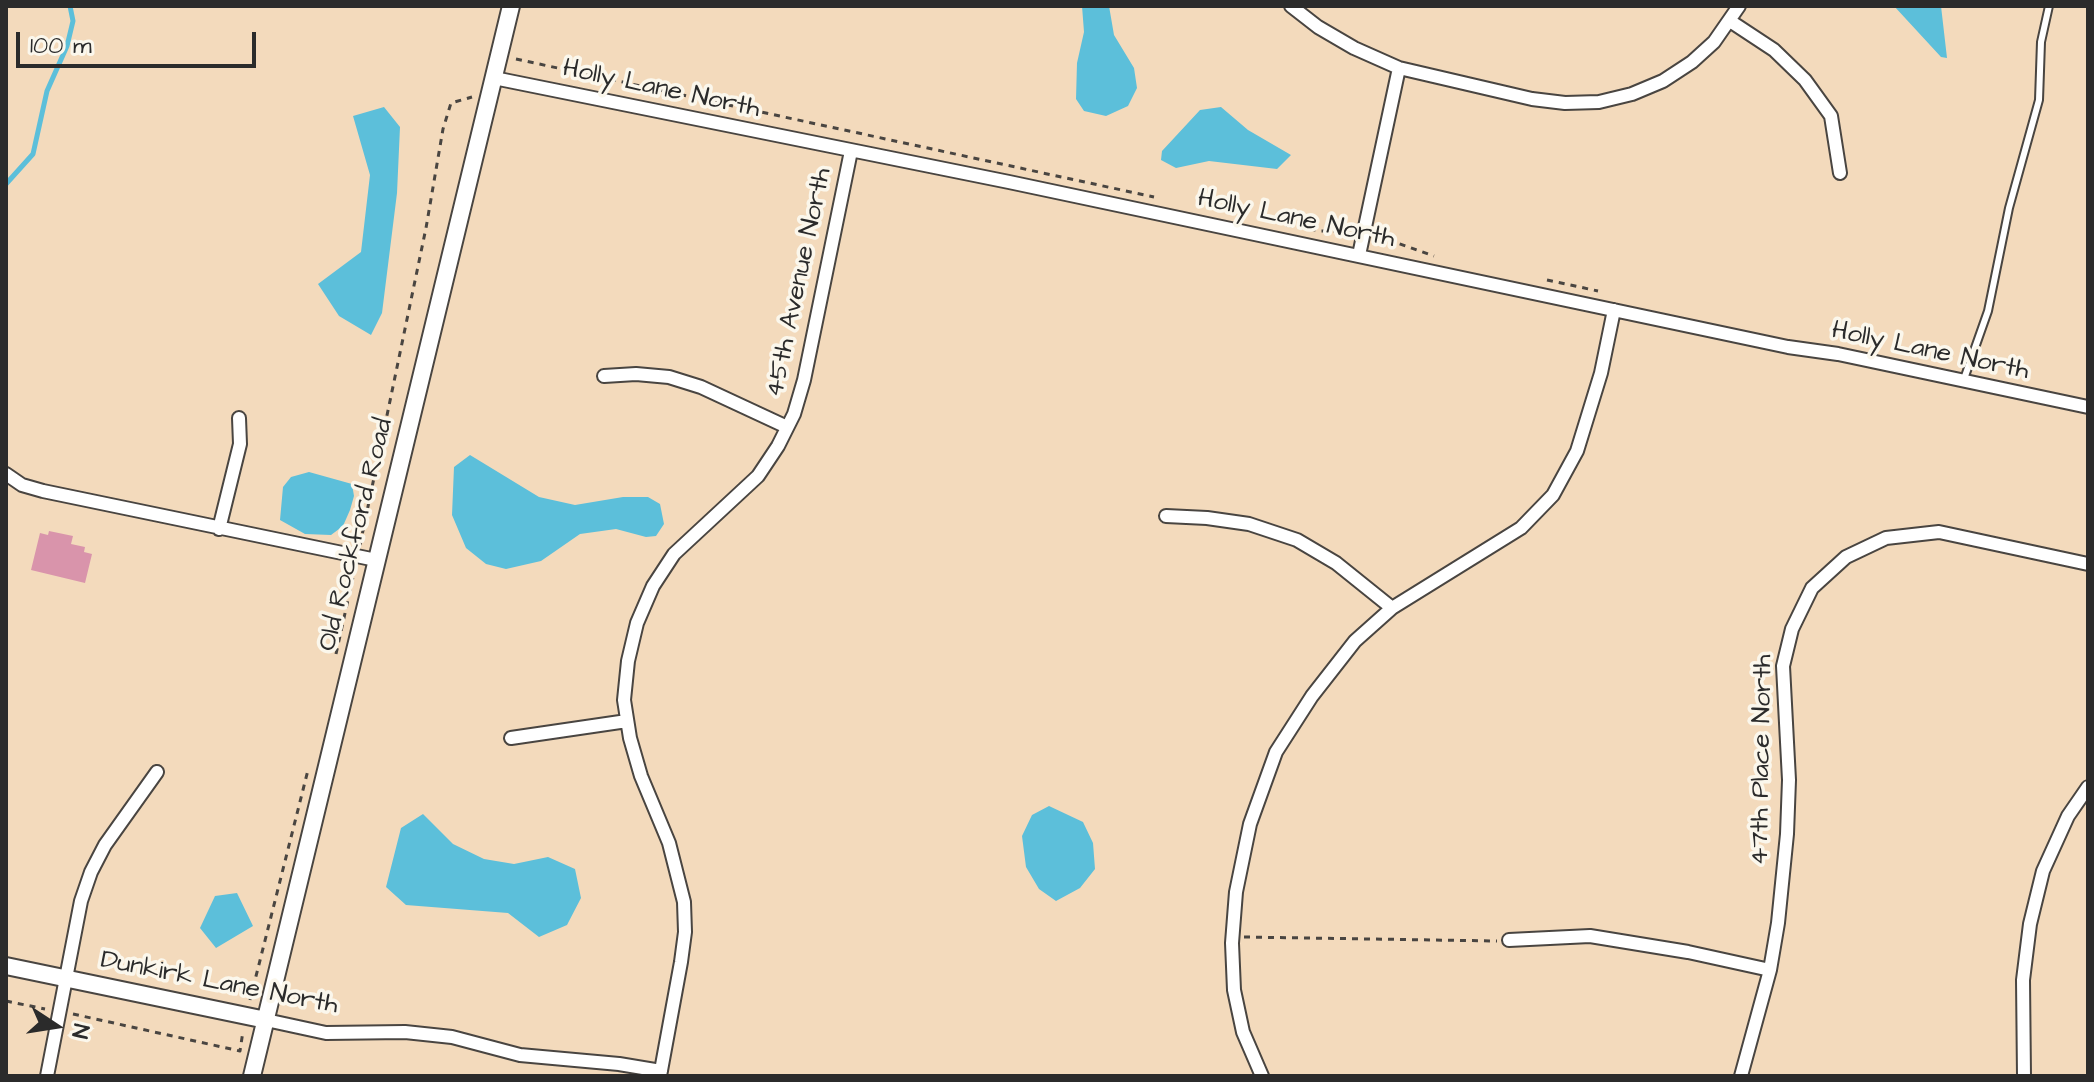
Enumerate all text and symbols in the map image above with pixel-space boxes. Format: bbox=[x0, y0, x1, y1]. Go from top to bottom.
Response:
scale bar bbox=[20, 16, 260, 66]
text: 100 m bbox=[30, 29, 92, 63]
street label: Holly Lane North bbox=[560, 54, 762, 126]
street label: 45th Avenue North bbox=[760, 166, 840, 400]
street label: Holly Lane North bbox=[1195, 184, 1397, 256]
street label: Holly Lane North bbox=[1829, 316, 2031, 388]
street label: Old Rockford Road bbox=[313, 415, 401, 655]
street label: 47th Place North bbox=[1746, 654, 1780, 866]
street label: Dunkirk Lane North bbox=[98, 946, 340, 1022]
north arrow bbox=[16, 986, 96, 1066]
text: N bbox=[63, 1021, 97, 1041]

